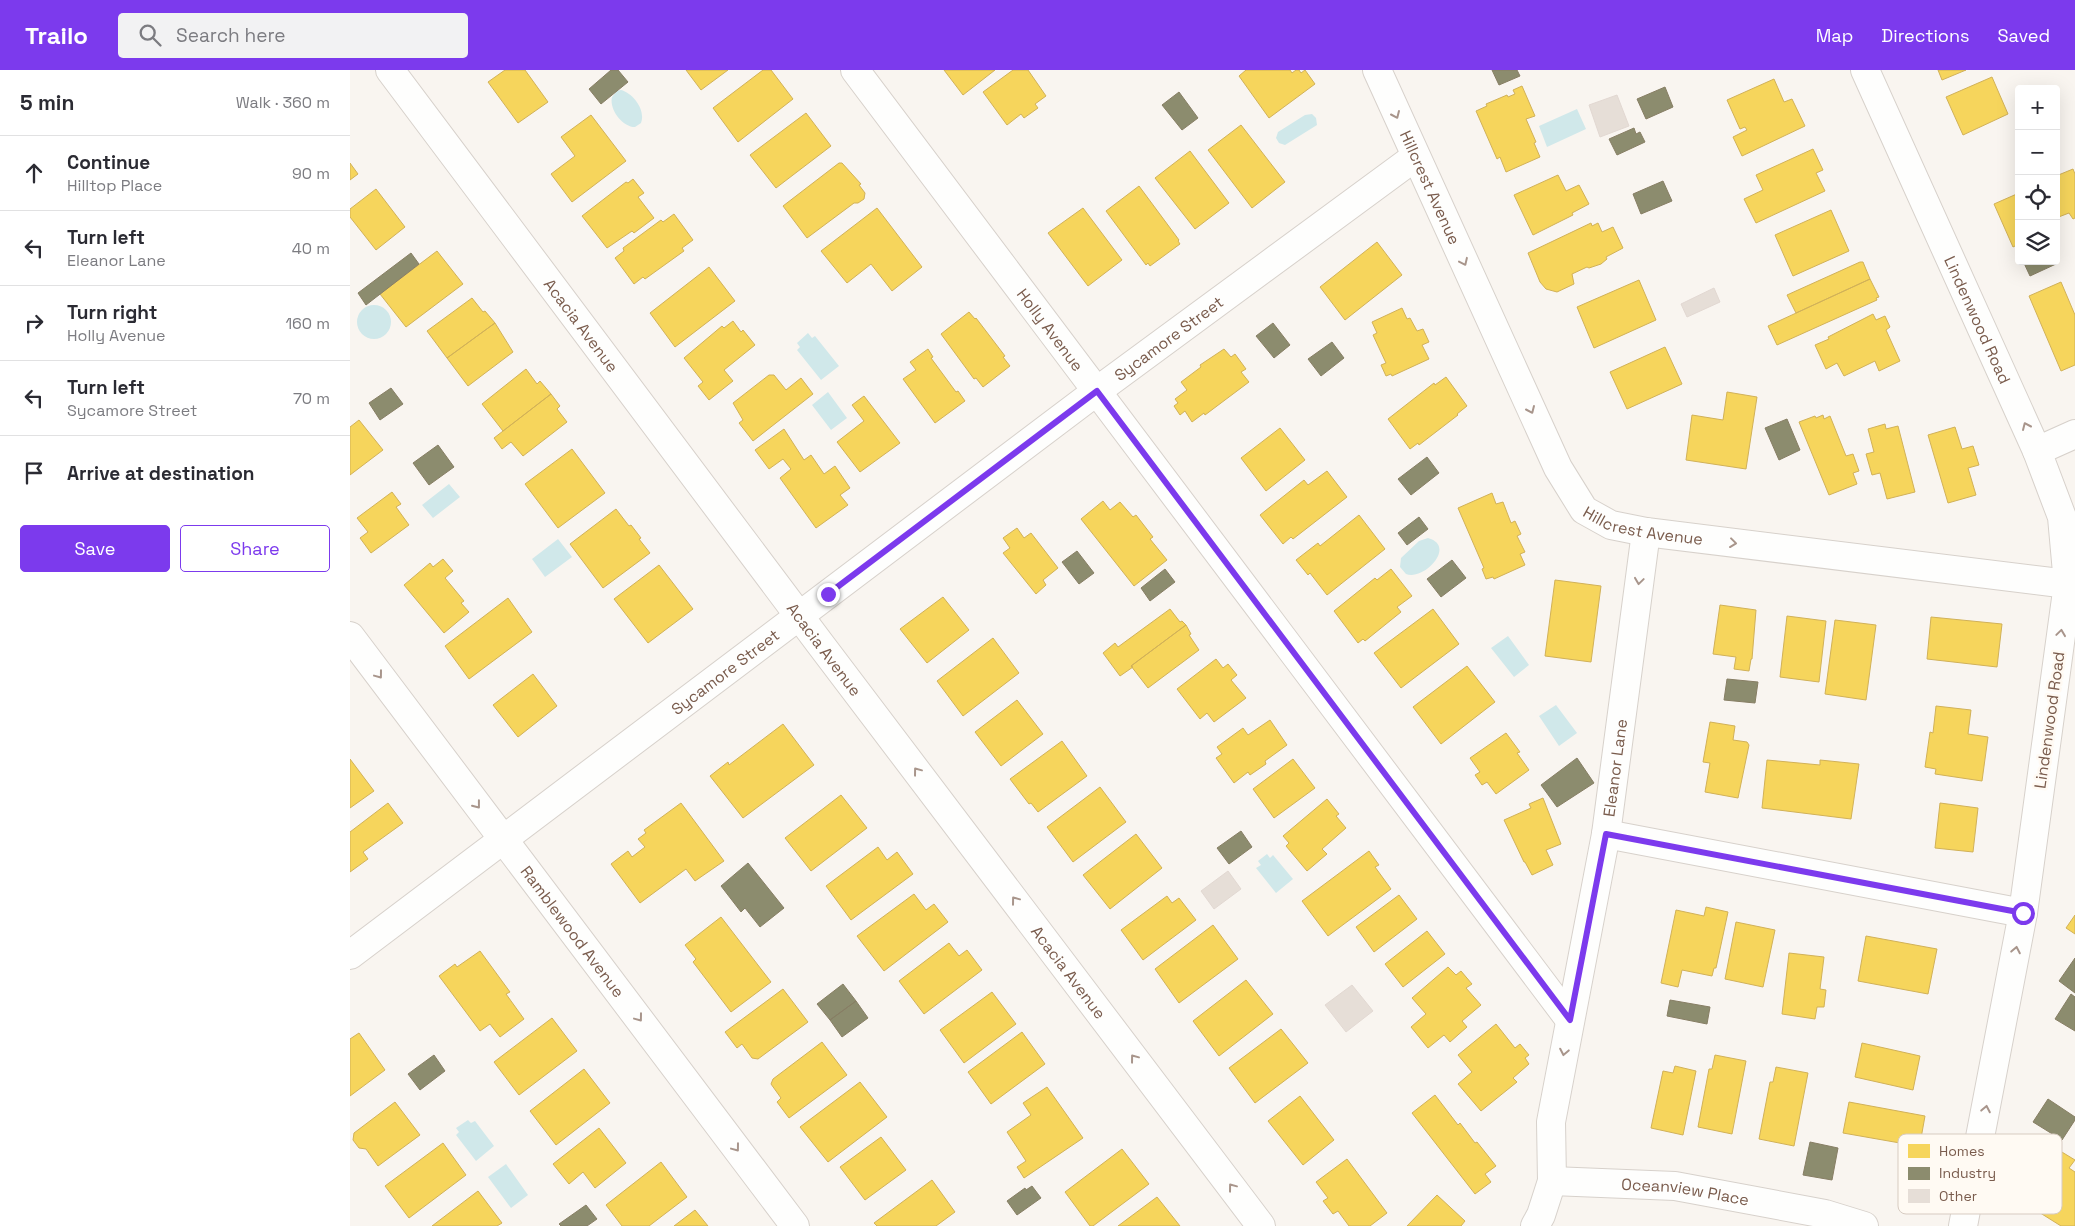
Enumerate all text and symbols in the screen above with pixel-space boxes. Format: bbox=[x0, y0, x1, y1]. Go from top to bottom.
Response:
search box bbox=[118, 13, 468, 58]
text: Trailo bbox=[25, 20, 88, 51]
icon: search bbox=[136, 21, 164, 49]
text: Search here bbox=[176, 23, 286, 48]
text: Map bbox=[1816, 24, 1853, 47]
text: Directions bbox=[1881, 24, 1970, 47]
text: Saved bbox=[1998, 24, 2050, 47]
map controls bbox=[2015, 85, 2060, 265]
button: + bbox=[2015, 85, 2060, 130]
text: 5 min bbox=[20, 89, 74, 116]
text: Walk · 360 m bbox=[236, 92, 330, 113]
one-way arrow bbox=[1390, 110, 1401, 119]
street label: Hillcrest Avenue bbox=[1395, 127, 1465, 248]
button: − bbox=[2015, 130, 2060, 175]
text: Continue bbox=[67, 150, 150, 175]
icon: ahead bbox=[20, 159, 48, 187]
text: 90 m bbox=[292, 163, 330, 184]
text: Hilltop Place bbox=[67, 175, 162, 196]
button: locate bbox=[2015, 175, 2060, 220]
button: layers bbox=[2015, 220, 2060, 265]
text: Turn left bbox=[67, 225, 145, 250]
icon: left bbox=[20, 234, 48, 262]
text: 40 m bbox=[292, 238, 330, 259]
text: Eleanor Lane bbox=[67, 250, 166, 271]
street label: Lindenwood Road bbox=[1939, 253, 2015, 387]
one-way arrow bbox=[1457, 257, 1468, 266]
street label: Acacia Avenue bbox=[539, 275, 623, 377]
street label: Holly Avenue bbox=[1012, 284, 1088, 376]
street label: Sycamore Street bbox=[1110, 292, 1228, 386]
text: Turn right bbox=[67, 300, 157, 325]
icon: right bbox=[20, 309, 48, 337]
text: 160 m bbox=[285, 313, 330, 334]
text: Holly Avenue bbox=[67, 325, 165, 346]
text: Turn left bbox=[67, 375, 145, 400]
icon: left bbox=[20, 384, 48, 412]
text: 70 m bbox=[293, 388, 330, 409]
text: Sycamore Street bbox=[67, 400, 197, 421]
one-way arrow bbox=[1525, 405, 1536, 414]
one-way arrow bbox=[2021, 422, 2032, 431]
icon: arrive bbox=[20, 459, 48, 487]
text: Arrive at destination bbox=[67, 461, 255, 486]
street label: Hillcrest Avenue bbox=[1579, 502, 1704, 550]
button: Save bbox=[20, 525, 170, 572]
button: Share bbox=[180, 525, 330, 572]
one-way arrow bbox=[1730, 537, 1738, 548]
one-way arrow bbox=[1634, 577, 1645, 585]
route end bbox=[817, 583, 840, 606]
street label: Acacia Avenue bbox=[782, 599, 866, 701]
street label: Sycamore Street bbox=[667, 625, 784, 720]
one-way arrow bbox=[2055, 629, 2066, 637]
street label: Lindenwood Road bbox=[2029, 650, 2070, 790]
one-way arrow bbox=[374, 669, 382, 678]
street label: Eleanor Lane bbox=[1598, 718, 1632, 818]
one-way arrow bbox=[914, 768, 922, 777]
one-way arrow bbox=[472, 799, 480, 808]
street label: Ramblewood Avenue bbox=[516, 862, 629, 1002]
one-way arrow bbox=[1012, 897, 1020, 906]
route start bbox=[2012, 902, 2035, 925]
street label: Acacia Avenue bbox=[1026, 922, 1110, 1023]
one-way arrow bbox=[2010, 945, 2021, 954]
one-way arrow bbox=[633, 1012, 641, 1021]
one-way arrow bbox=[1559, 1048, 1570, 1056]
one-way arrow bbox=[1131, 1054, 1140, 1064]
one-way arrow bbox=[1980, 1105, 1990, 1114]
legend bbox=[1898, 1134, 2062, 1214]
one-way arrow bbox=[731, 1142, 739, 1151]
text: Homes bbox=[1939, 1142, 1985, 1160]
text: Industry bbox=[1939, 1164, 1996, 1182]
street label: Oceanview Place bbox=[1621, 1174, 1751, 1211]
one-way arrow bbox=[1229, 1183, 1238, 1193]
text: Other bbox=[1939, 1187, 1977, 1205]

